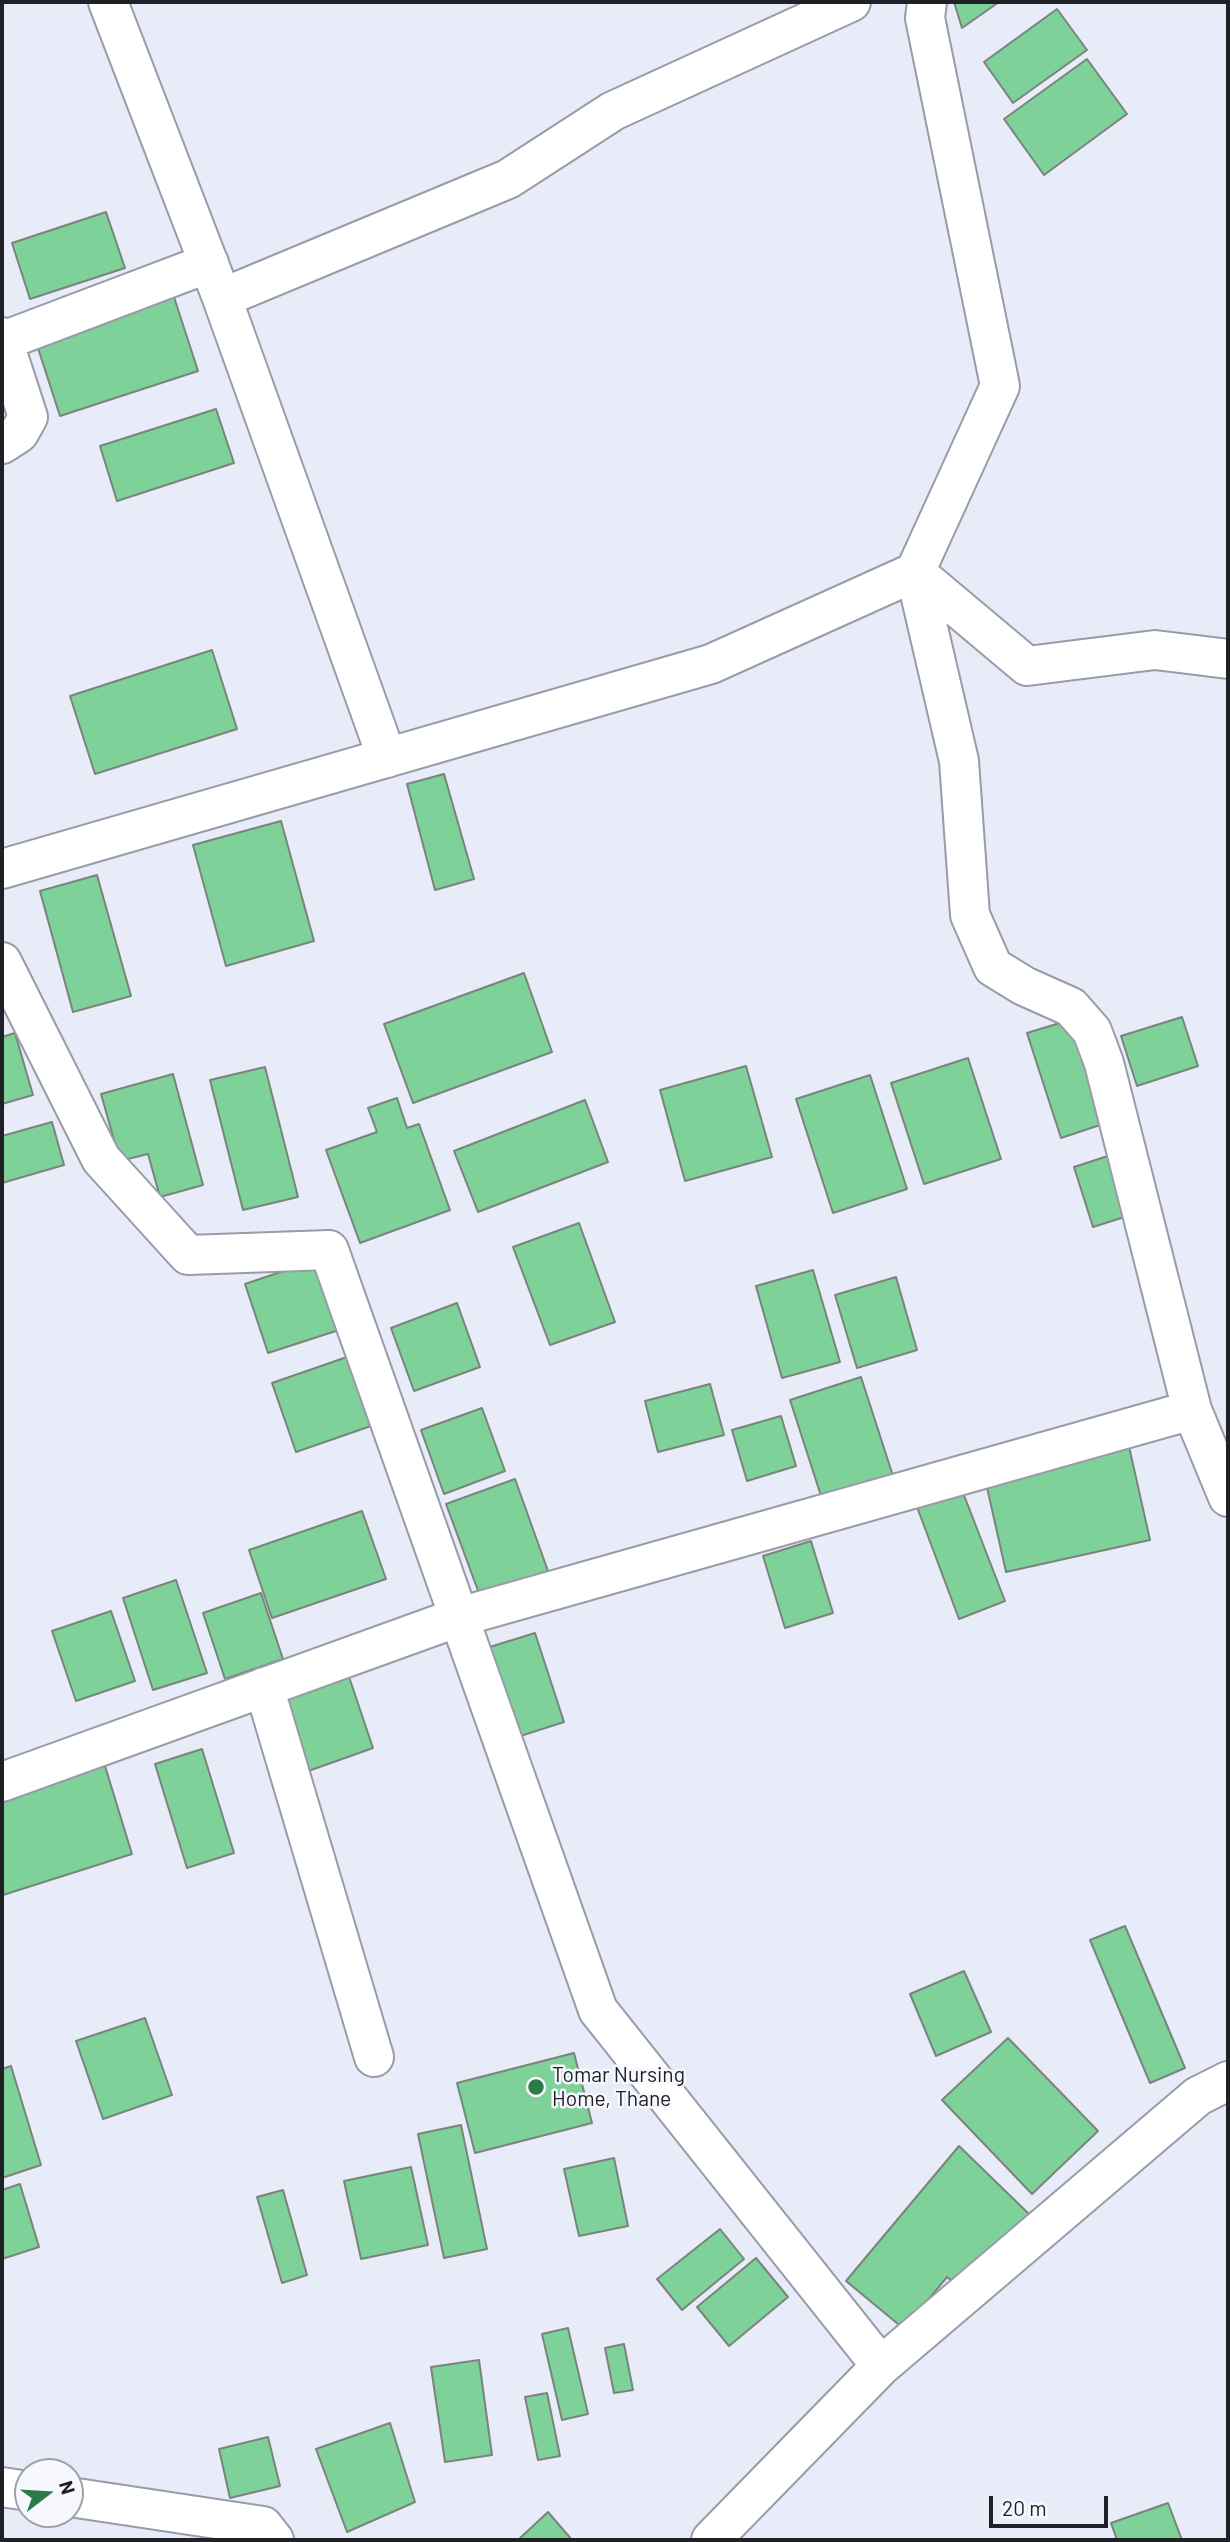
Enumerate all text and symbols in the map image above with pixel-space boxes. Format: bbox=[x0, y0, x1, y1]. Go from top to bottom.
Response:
place label: Tomar Nursing Home, Thane bbox=[552, 2062, 685, 2112]
marker: Tomar Nursing Home, Thane bbox=[526, 2077, 546, 2097]
north arrow bbox=[14, 2458, 84, 2528]
text: N bbox=[55, 2478, 80, 2497]
scale bar bbox=[992, 2482, 1111, 2526]
text: 20 m bbox=[1002, 2495, 1047, 2520]

